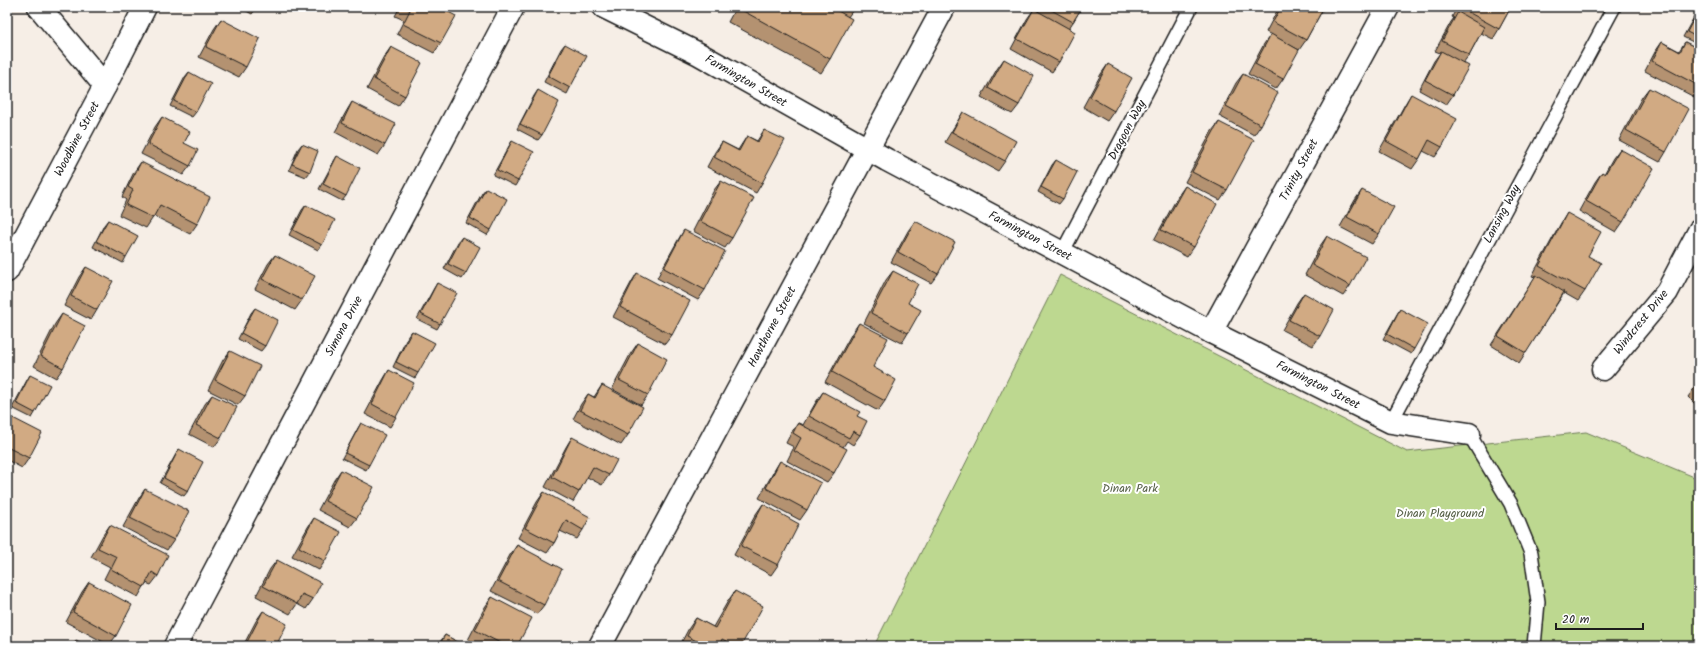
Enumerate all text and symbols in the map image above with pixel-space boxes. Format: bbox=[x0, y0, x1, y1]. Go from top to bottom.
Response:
street label: Farmington Street bbox=[701, 50, 791, 112]
street label: Dragoon Way bbox=[1103, 96, 1151, 163]
street label: Woodbine Street bbox=[49, 98, 105, 180]
street label: Trinity Street bbox=[1275, 135, 1324, 204]
street label: Lansing Way bbox=[1479, 181, 1526, 247]
street label: Farmington Street bbox=[985, 206, 1075, 266]
street label: Hawthorne Street bbox=[743, 283, 802, 371]
street label: Windcrest Drive bbox=[1609, 285, 1674, 359]
street label: Simona Drive bbox=[320, 292, 368, 360]
street label: Farmington Street bbox=[1273, 356, 1364, 415]
park label: Dinan Park bbox=[1102, 479, 1158, 498]
park label: Dinan Playground bbox=[1396, 504, 1485, 523]
scale bar bbox=[1556, 605, 1643, 631]
text: 20 m bbox=[1562, 610, 1590, 629]

